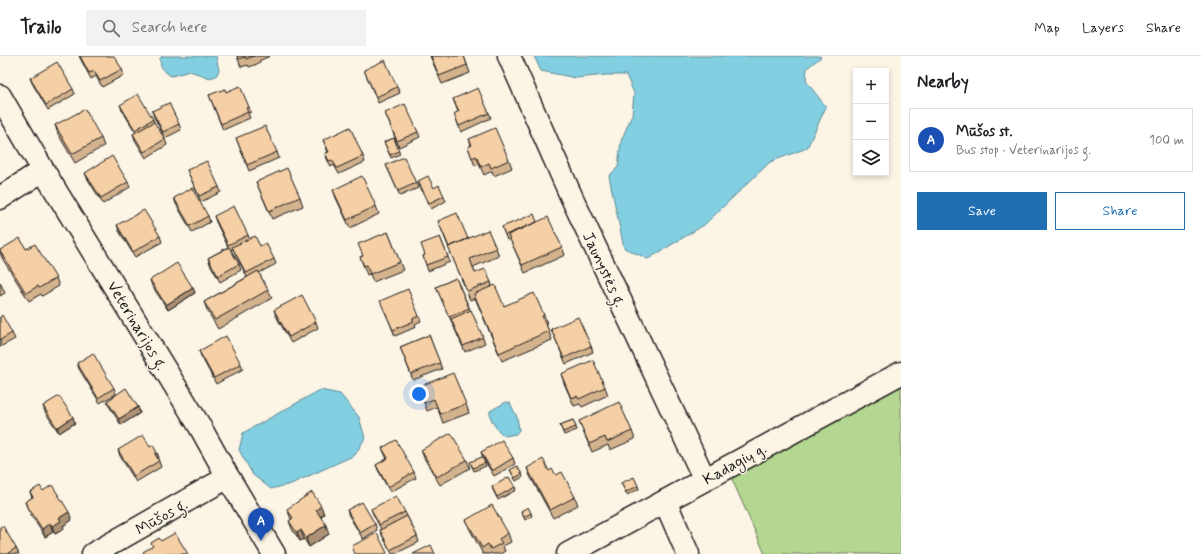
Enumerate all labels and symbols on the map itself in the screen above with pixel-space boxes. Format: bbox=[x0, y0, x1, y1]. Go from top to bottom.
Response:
street label: Jaunystės g. bbox=[576, 229, 630, 311]
street label: Veterinarijos g. bbox=[101, 277, 172, 375]
your location bbox=[409, 384, 429, 404]
street label: Kadagių g. bbox=[699, 438, 771, 491]
street label: Mūšos g. bbox=[132, 494, 192, 541]
pin: A bbox=[248, 508, 274, 541]

